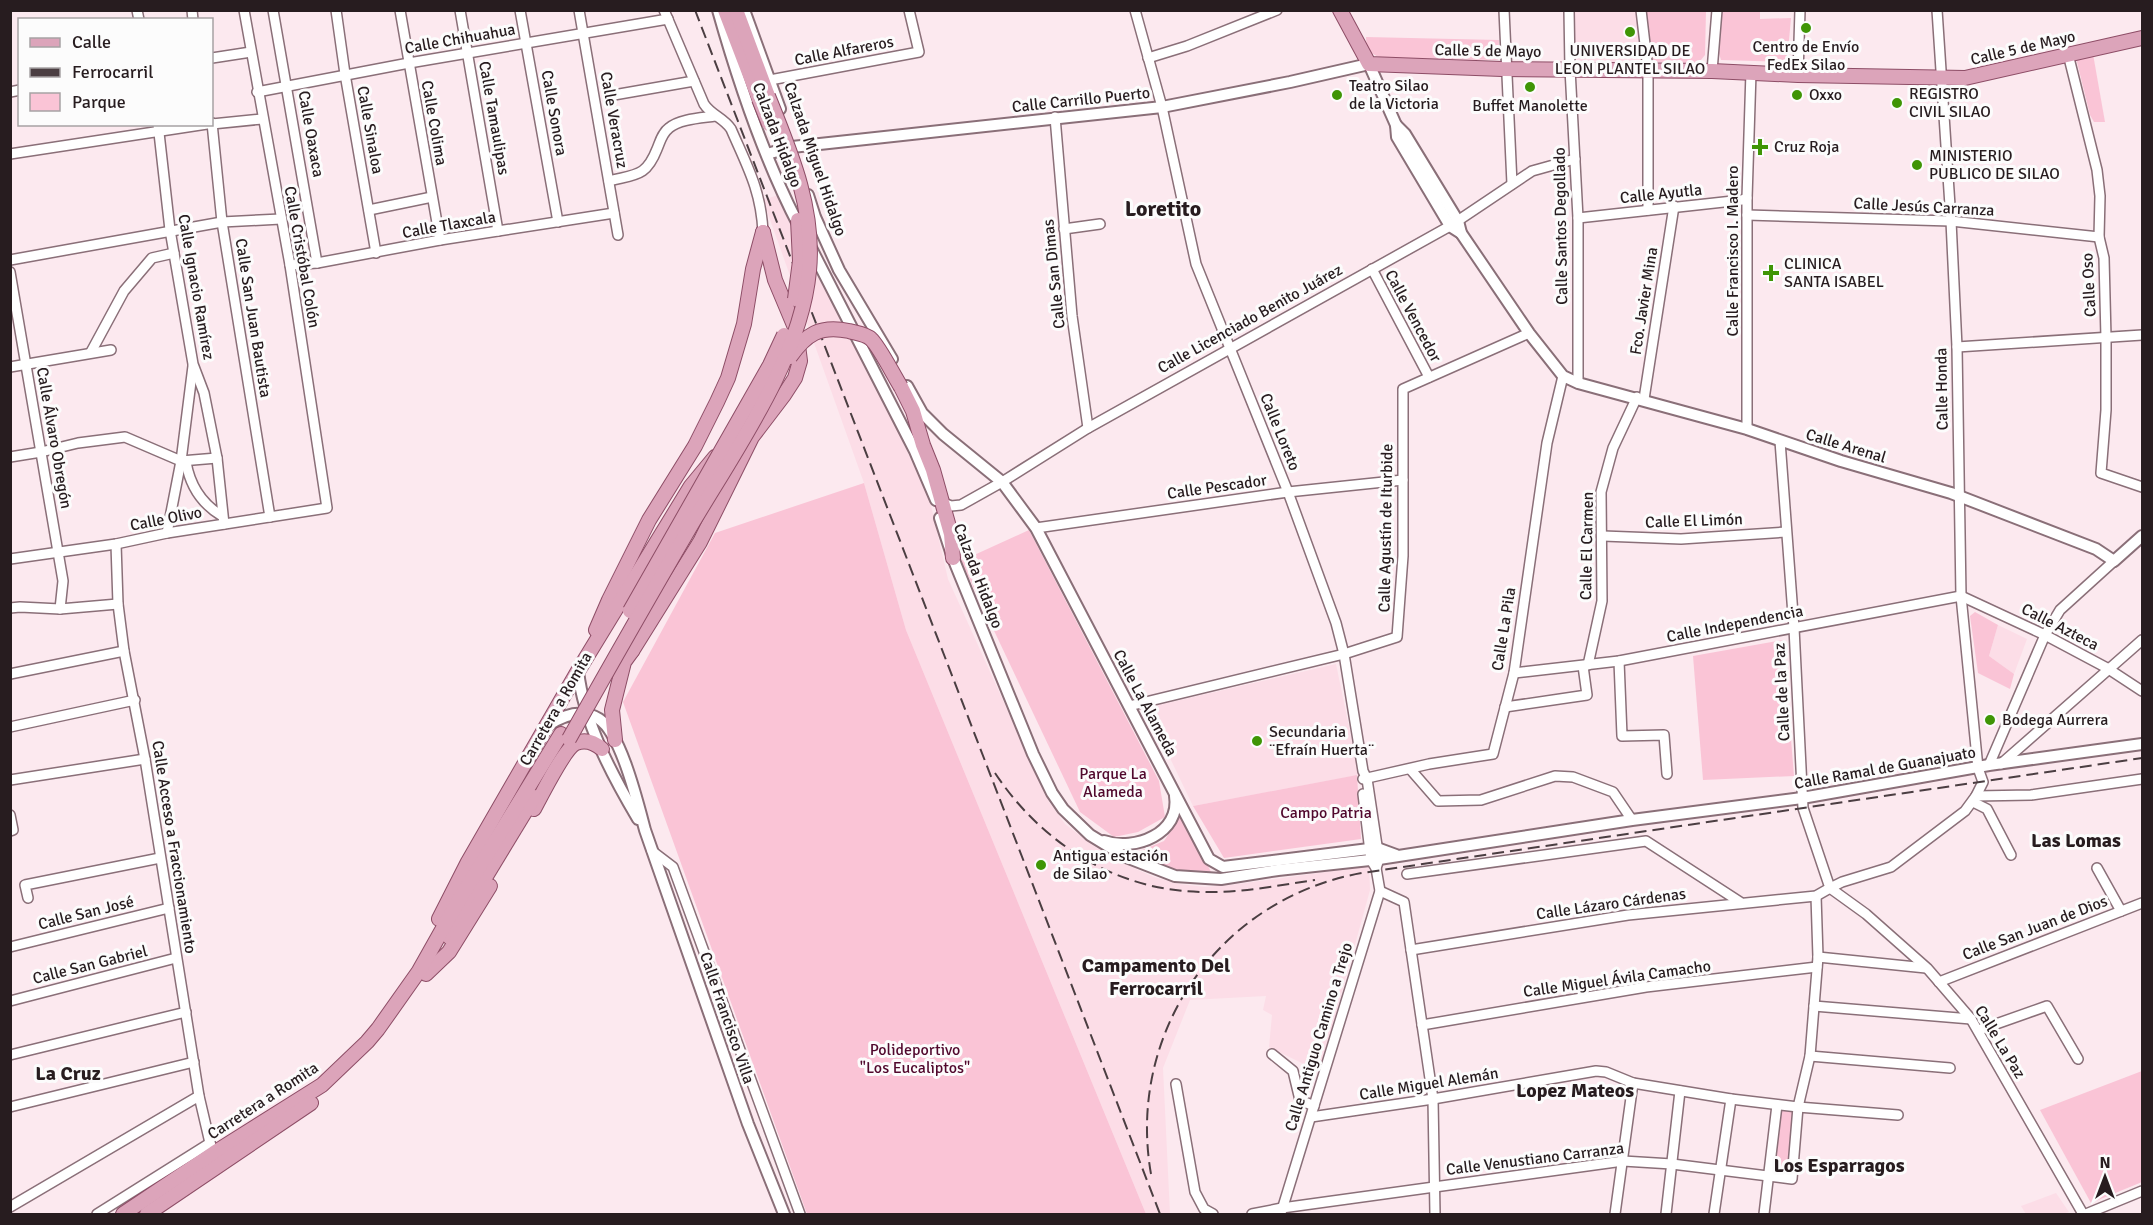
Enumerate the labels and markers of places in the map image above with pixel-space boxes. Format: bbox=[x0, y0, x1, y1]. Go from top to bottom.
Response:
marker: Centro de Envío FedEx Silao bbox=[1799, 21, 1813, 35]
marker: UNIVERSIDAD DE LEON PLANTEL SILAO bbox=[1623, 25, 1637, 39]
place label: Centro de Envío FedEx Silao bbox=[1753, 37, 1859, 75]
place label: UNIVERSIDAD DE LEON PLANTEL SILAO bbox=[1555, 41, 1705, 79]
place label: Teatro Silao de la Victoria bbox=[1349, 76, 1439, 114]
marker: Buffet Manolette bbox=[1523, 80, 1537, 94]
place label: REGISTRO CIVIL SILAO bbox=[1909, 84, 1991, 122]
place label: Oxxo bbox=[1809, 85, 1842, 105]
marker: Teatro Silao de la Victoria bbox=[1330, 88, 1344, 102]
marker: Oxxo bbox=[1790, 88, 1804, 102]
place label: Buffet Manolette bbox=[1472, 96, 1588, 116]
marker: REGISTRO CIVIL SILAO bbox=[1890, 96, 1904, 110]
place label: Cruz Roja bbox=[1774, 137, 1839, 157]
marker: Cruz Roja bbox=[1751, 138, 1769, 156]
place label: MINISTERIO PUBLICO DE SILAO bbox=[1929, 146, 2060, 184]
marker: MINISTERIO PUBLICO DE SILAO bbox=[1910, 158, 1924, 172]
place label: CLINICA SANTA ISABEL bbox=[1784, 254, 1884, 292]
marker: CLINICA SANTA ISABEL bbox=[1762, 264, 1780, 282]
place label: Bodega Aurrera bbox=[2002, 710, 2108, 730]
marker: Bodega Aurrera bbox=[1983, 713, 1997, 727]
place label: Secundaria ¨Efraín Huerta¨ bbox=[1269, 722, 1374, 760]
marker: Secundaria ¨Efraín Huerta¨ bbox=[1250, 734, 1264, 748]
place label: Antigua estación de Silao bbox=[1053, 846, 1168, 884]
marker: Antigua estación de Silao bbox=[1034, 858, 1048, 872]

